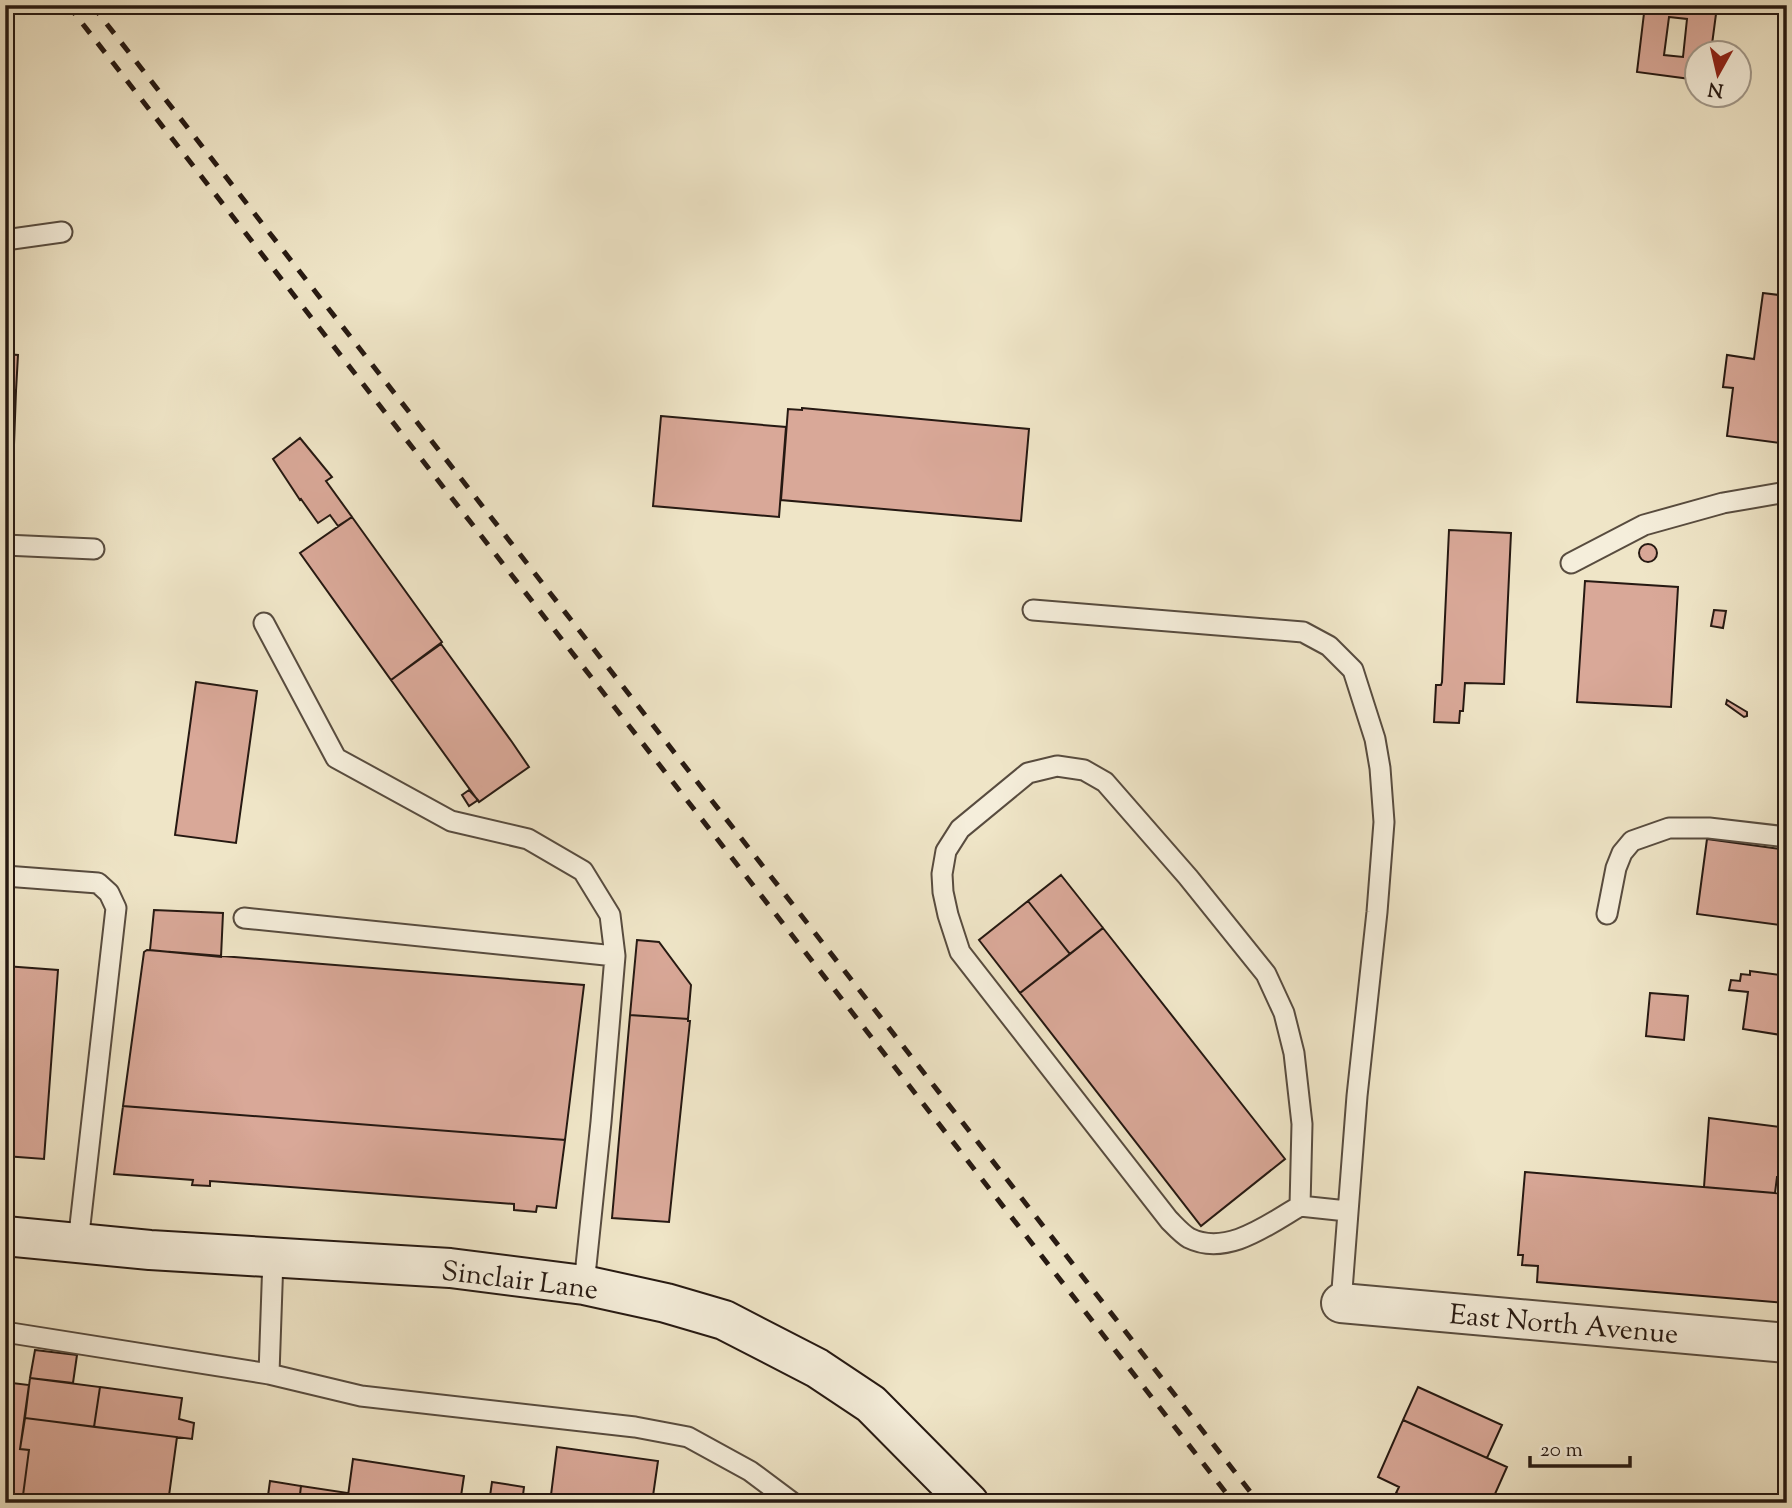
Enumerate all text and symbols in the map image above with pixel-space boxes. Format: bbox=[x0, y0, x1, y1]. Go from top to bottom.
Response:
north arrow bbox=[1684, 38, 1754, 108]
text: N bbox=[1707, 74, 1725, 103]
street label: Sinclair Lane bbox=[439, 1253, 600, 1311]
street label: East North Avenue bbox=[1448, 1296, 1680, 1356]
scale bar bbox=[1530, 1424, 1629, 1468]
text: 20 m bbox=[1540, 1436, 1583, 1466]

